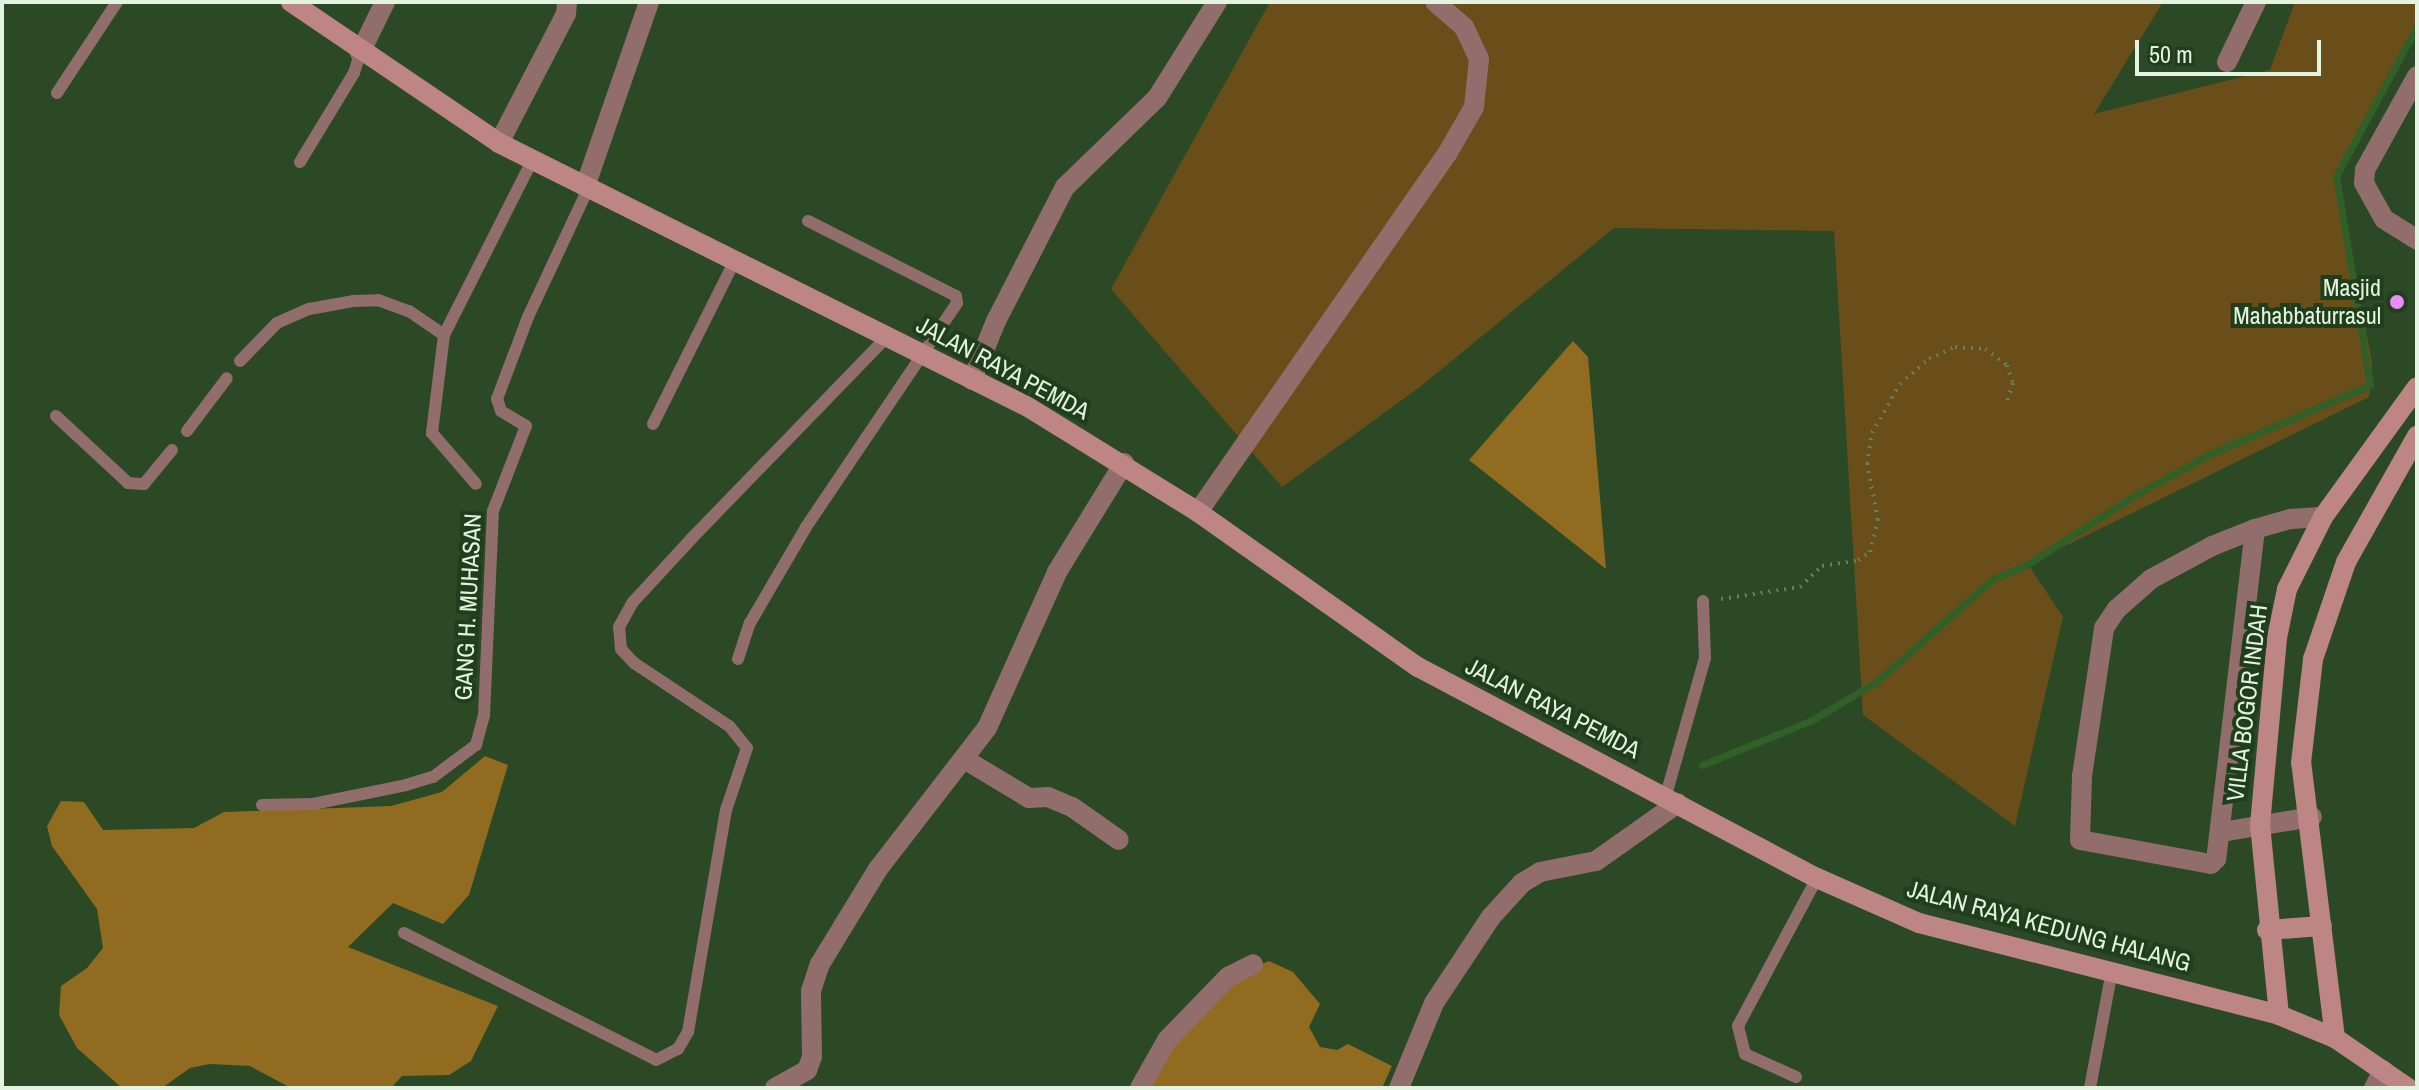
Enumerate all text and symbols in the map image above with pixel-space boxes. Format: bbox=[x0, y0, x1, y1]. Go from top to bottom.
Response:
scale bar bbox=[2139, 24, 2325, 74]
text: 50 m bbox=[2149, 38, 2193, 70]
place label: Masjid Mahabbaturrasul bbox=[2233, 274, 2381, 330]
marker: Masjid Mahabbaturrasul bbox=[2388, 293, 2406, 311]
street label: JALAN RAYA PEMDA bbox=[911, 310, 1095, 426]
street label: GANG H. MUHASAN bbox=[449, 513, 487, 701]
street label: VILLA BOGOR INDAH bbox=[2221, 602, 2273, 804]
street label: JALAN RAYA PEMDA bbox=[1461, 651, 1645, 765]
street label: JALAN RAYA KEDUNG HALANG bbox=[1904, 874, 2194, 978]

